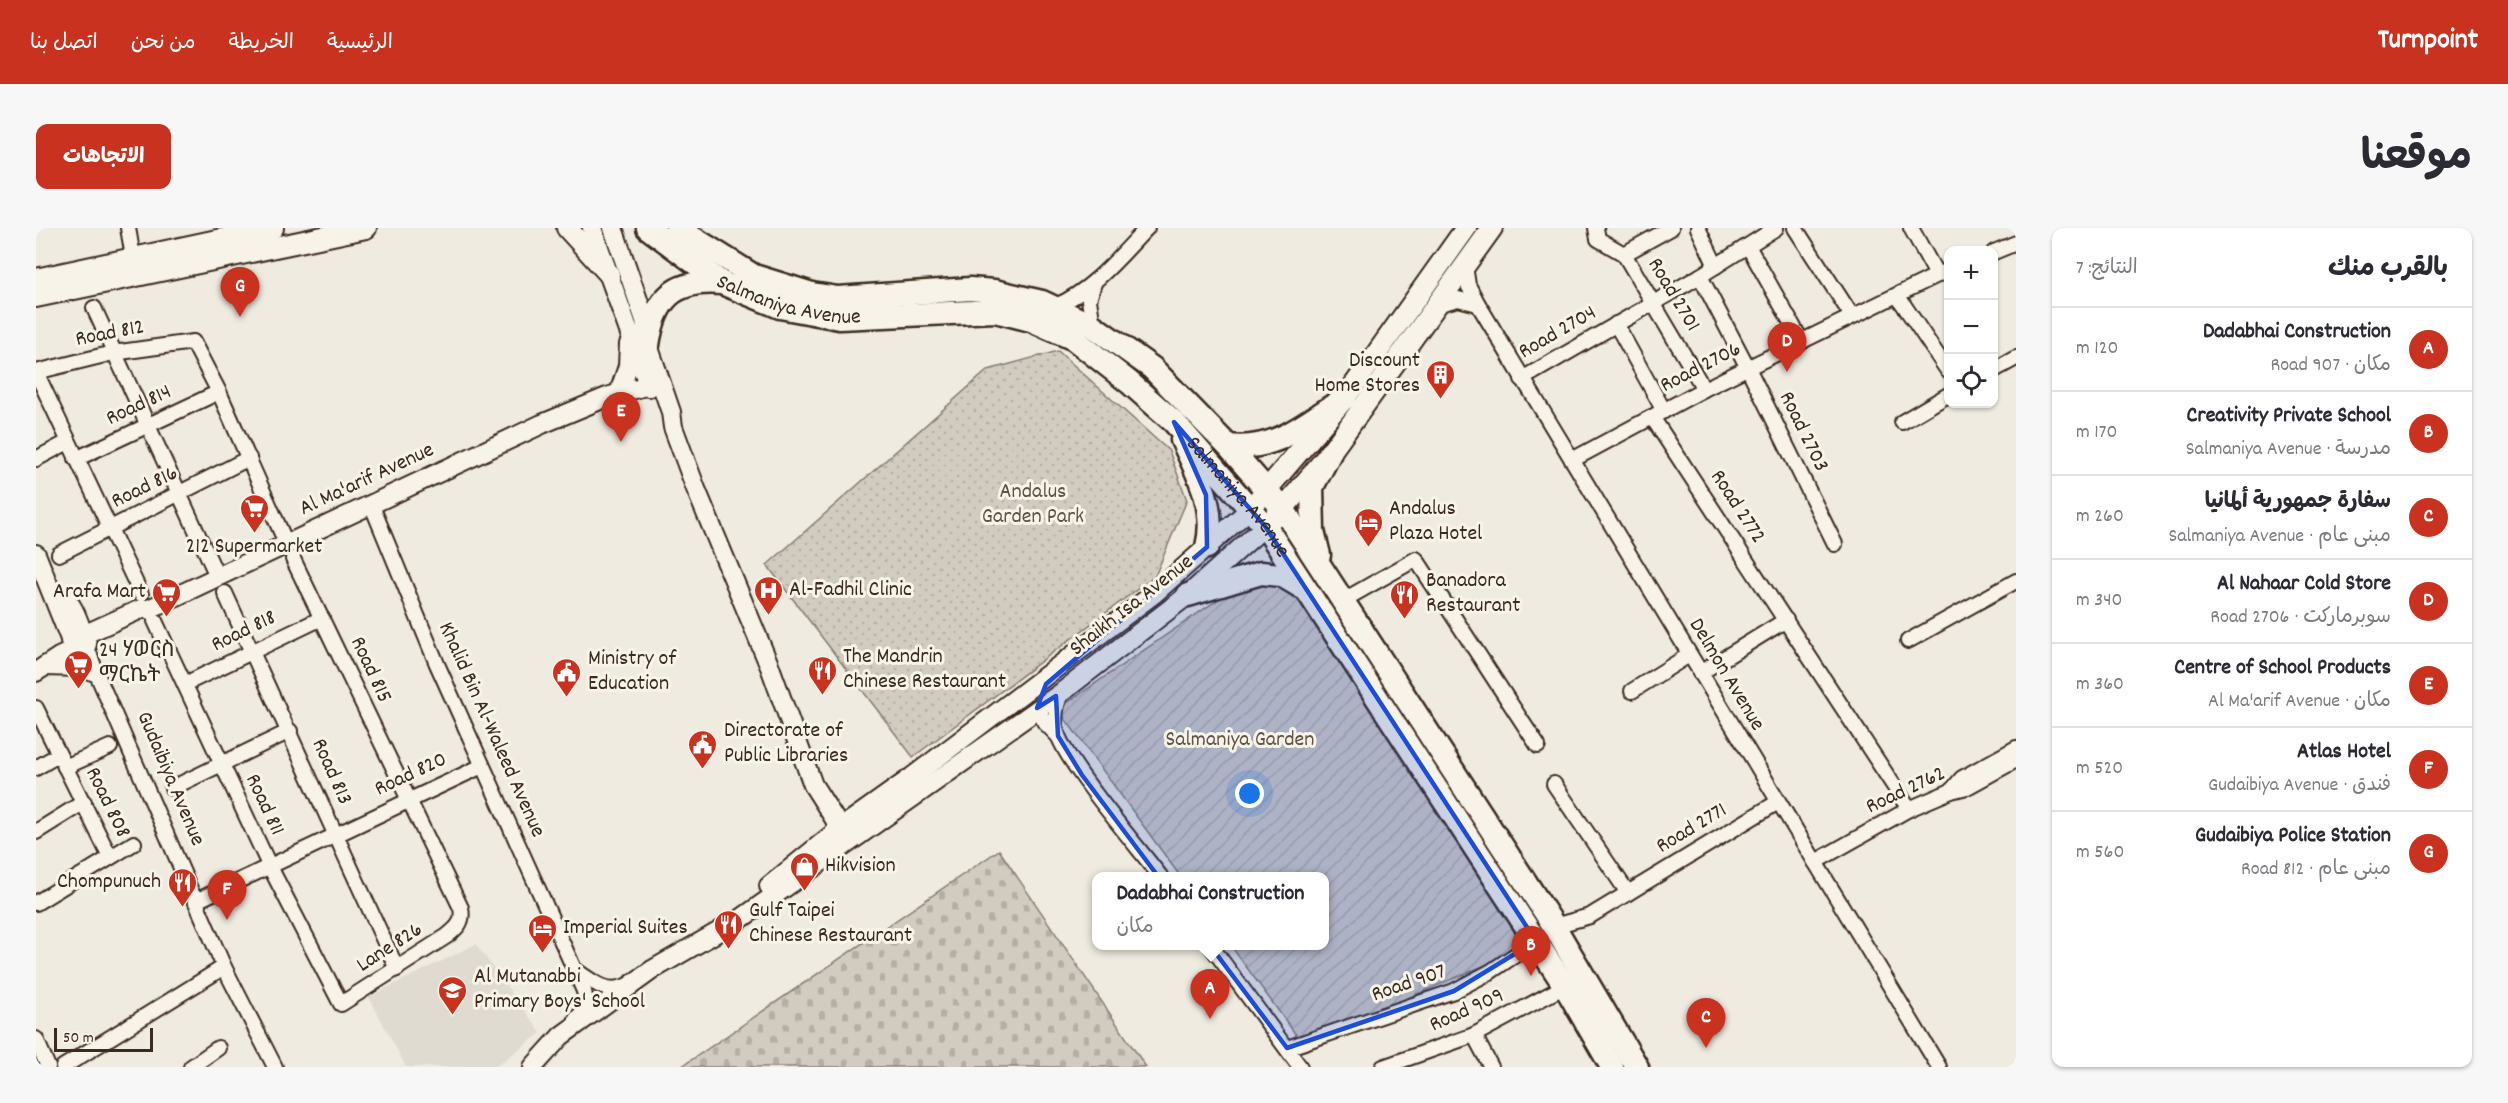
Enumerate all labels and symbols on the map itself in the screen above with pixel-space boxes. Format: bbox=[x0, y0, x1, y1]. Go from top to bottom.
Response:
street label: Road 2701 bbox=[1639, 252, 1707, 338]
pin: G bbox=[220, 268, 260, 317]
street label: Salmaniya Avenue bbox=[709, 268, 861, 334]
street label: Road 2704 bbox=[1513, 298, 1603, 368]
street label: Road 812 bbox=[73, 312, 147, 356]
pin: D bbox=[1768, 322, 1806, 372]
street label: Road 2706 bbox=[1655, 334, 1747, 402]
place label: Discount Home Stores bbox=[1314, 346, 1420, 402]
building icon: Discount Home Stores bbox=[1425, 358, 1457, 400]
street label: Road 814 bbox=[101, 377, 177, 435]
street label: Road 2703 bbox=[1770, 387, 1836, 477]
pin: E bbox=[602, 392, 640, 442]
street label: Salmaniya Avenue bbox=[1178, 430, 1297, 564]
street label: Al Ma'arif Avenue bbox=[295, 435, 439, 525]
street label: Road 816 bbox=[106, 459, 184, 517]
street label: Road 2772 bbox=[1702, 464, 1772, 550]
park label: Andalus Garden Park bbox=[982, 477, 1084, 533]
supermarket icon: 212 Supermarket bbox=[238, 492, 270, 534]
place label: Andalus Plaza Hotel bbox=[1389, 494, 1482, 550]
hotel icon: Andalus Plaza Hotel bbox=[1352, 506, 1384, 548]
place label: 212 Supermarket bbox=[186, 532, 322, 563]
street label: Shaikh Isa Avenue bbox=[1063, 548, 1201, 664]
place label: Banadora Restaurant bbox=[1426, 566, 1520, 622]
hospital icon: Al-Fadhil Clinic bbox=[752, 574, 784, 616]
place label: Al-Fadhil Clinic bbox=[789, 575, 912, 606]
supermarket icon: Arafa Mart bbox=[151, 576, 183, 618]
place label: Arafa Mart bbox=[53, 577, 146, 608]
restaurant icon: Banadora Restaurant bbox=[1389, 578, 1421, 620]
street label: Road 818 bbox=[206, 603, 282, 661]
street label: Delmon Avenue bbox=[1680, 613, 1772, 737]
street label: Khalid Bin Al-Waleed Avenue bbox=[430, 617, 552, 843]
street label: Road 815 bbox=[341, 632, 399, 708]
place label: 24 ሃወርስ ማርኬት bbox=[99, 636, 175, 692]
place label: The Mandrin Chinese Restaurant bbox=[843, 642, 1006, 698]
place label: Ministry of Education bbox=[588, 644, 677, 700]
supermarket icon: 24 ሃወርስ ማርኬት bbox=[62, 648, 94, 690]
restaurant icon: The Mandrin Chinese Restaurant bbox=[806, 654, 838, 696]
public building icon: Ministry of Education bbox=[551, 656, 583, 698]
street label: Gudaibiya Avenue bbox=[128, 707, 212, 851]
place label: Directorate of Public Libraries bbox=[724, 716, 848, 772]
park label: Salmaniya Garden bbox=[1166, 725, 1314, 756]
public building icon: Directorate of Public Libraries bbox=[687, 728, 719, 770]
street label: Road 813 bbox=[303, 734, 359, 810]
street label: Road 820 bbox=[370, 745, 452, 805]
street label: Road 2762 bbox=[1861, 759, 1951, 823]
street label: Road 808 bbox=[76, 762, 138, 844]
street label: Road 811 bbox=[236, 769, 292, 841]
your location bbox=[1235, 779, 1264, 808]
street label: Road 2771 bbox=[1651, 796, 1733, 862]
shop icon: Hikvision bbox=[788, 850, 820, 892]
place label: Hikvision bbox=[825, 851, 896, 882]
restaurant icon: Chompunuch bbox=[166, 866, 198, 908]
place label: Chompunuch bbox=[57, 867, 161, 898]
pin: F bbox=[208, 870, 246, 920]
place label: Gulf Taipei Chinese Restaurant bbox=[749, 896, 912, 952]
restaurant icon: Gulf Taipei Chinese Restaurant bbox=[712, 908, 744, 950]
hotel icon: Imperial Suites bbox=[526, 912, 558, 954]
place label: Imperial Suites bbox=[563, 913, 688, 944]
street label: Lane 826 bbox=[351, 915, 429, 981]
pin: B bbox=[1512, 926, 1550, 976]
street label: Road 907 bbox=[1368, 957, 1450, 1011]
place label: Al Mutanabbi Primary Boys' School bbox=[474, 962, 645, 1018]
pin: A bbox=[1190, 970, 1230, 1019]
school or university icon: Al Mutanabbi Primary Boys' School bbox=[437, 974, 469, 1016]
street label: Road 909 bbox=[1425, 981, 1509, 1041]
pin: C bbox=[1686, 998, 1726, 1048]
scale bar bbox=[54, 1025, 153, 1052]

